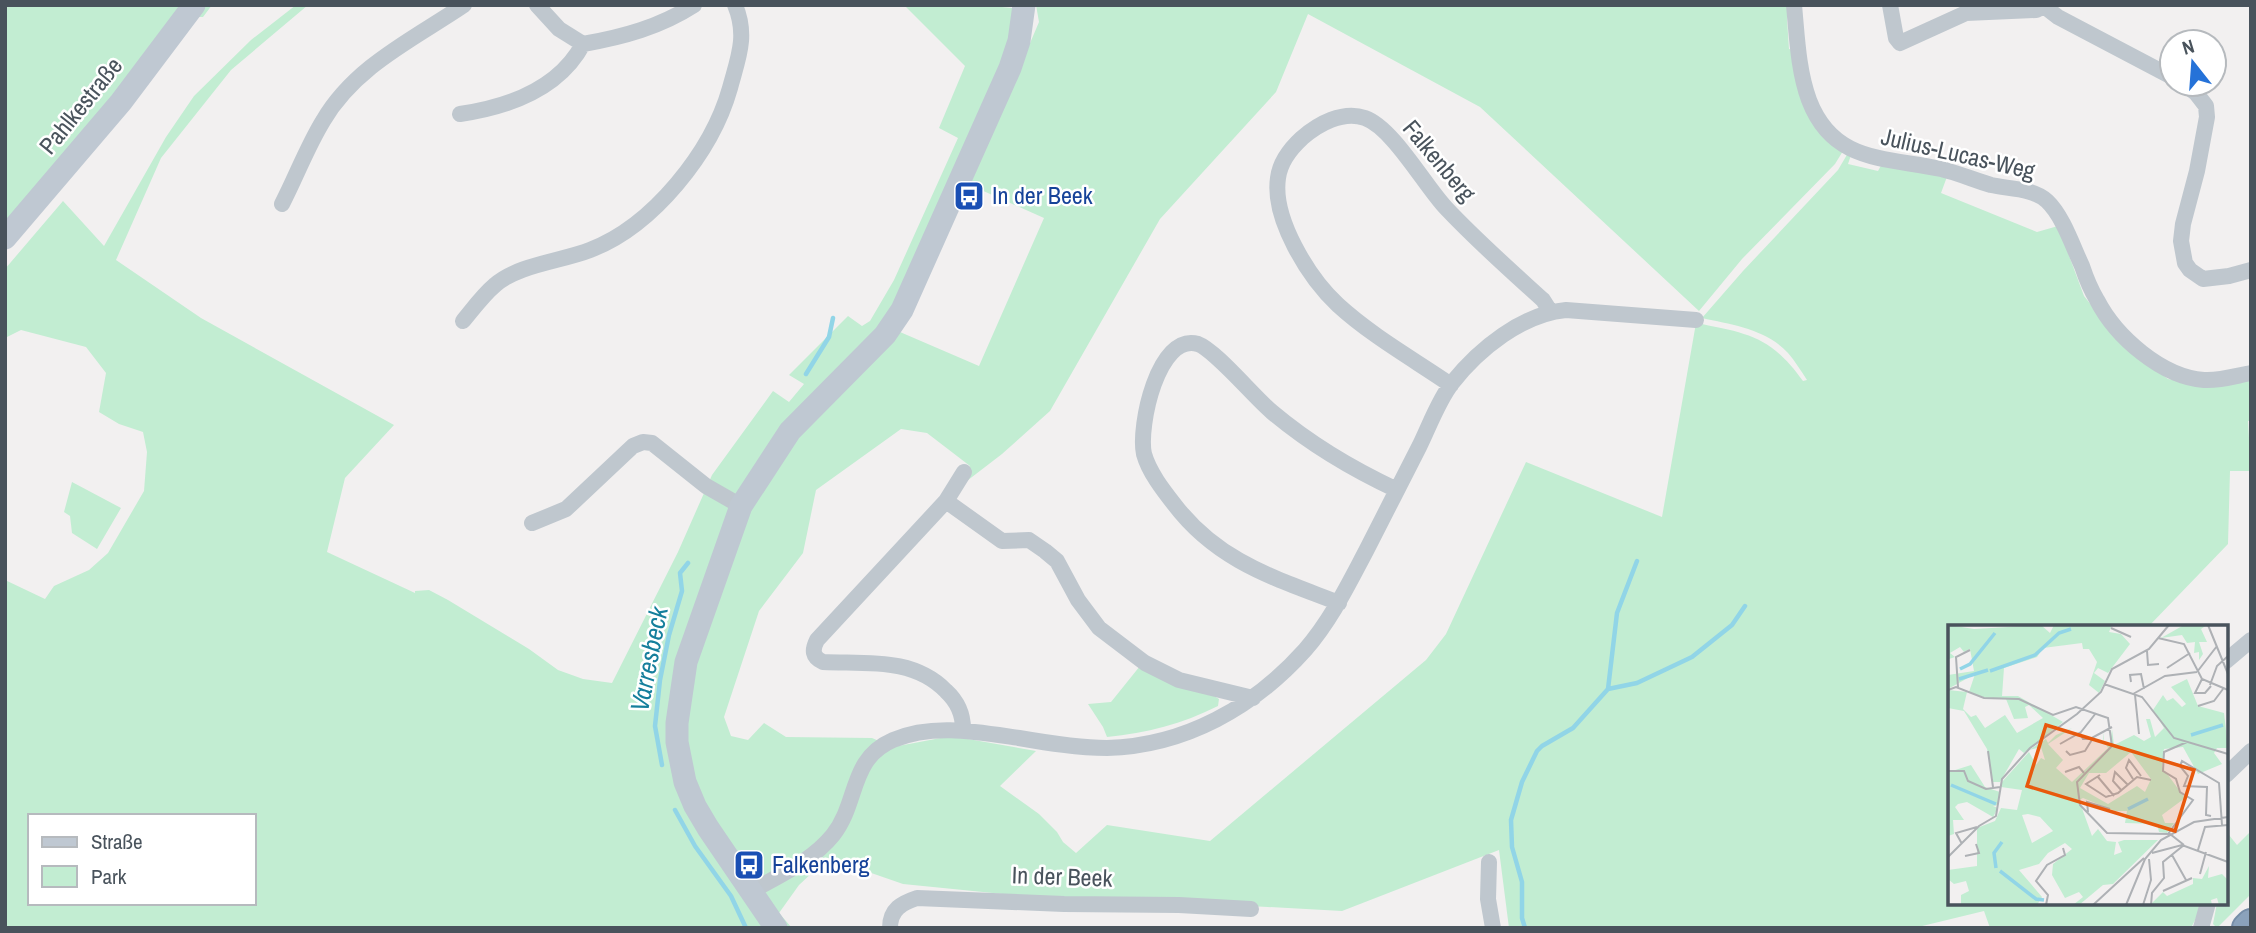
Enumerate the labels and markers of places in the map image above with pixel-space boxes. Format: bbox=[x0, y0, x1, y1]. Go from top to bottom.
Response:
bus stop icon: In der Beek bbox=[952, 179, 986, 213]
place label: In der Beek bbox=[992, 179, 1093, 211]
bus stop icon: Falkenberg bbox=[732, 848, 766, 882]
place label: Falkenberg bbox=[772, 848, 870, 880]

